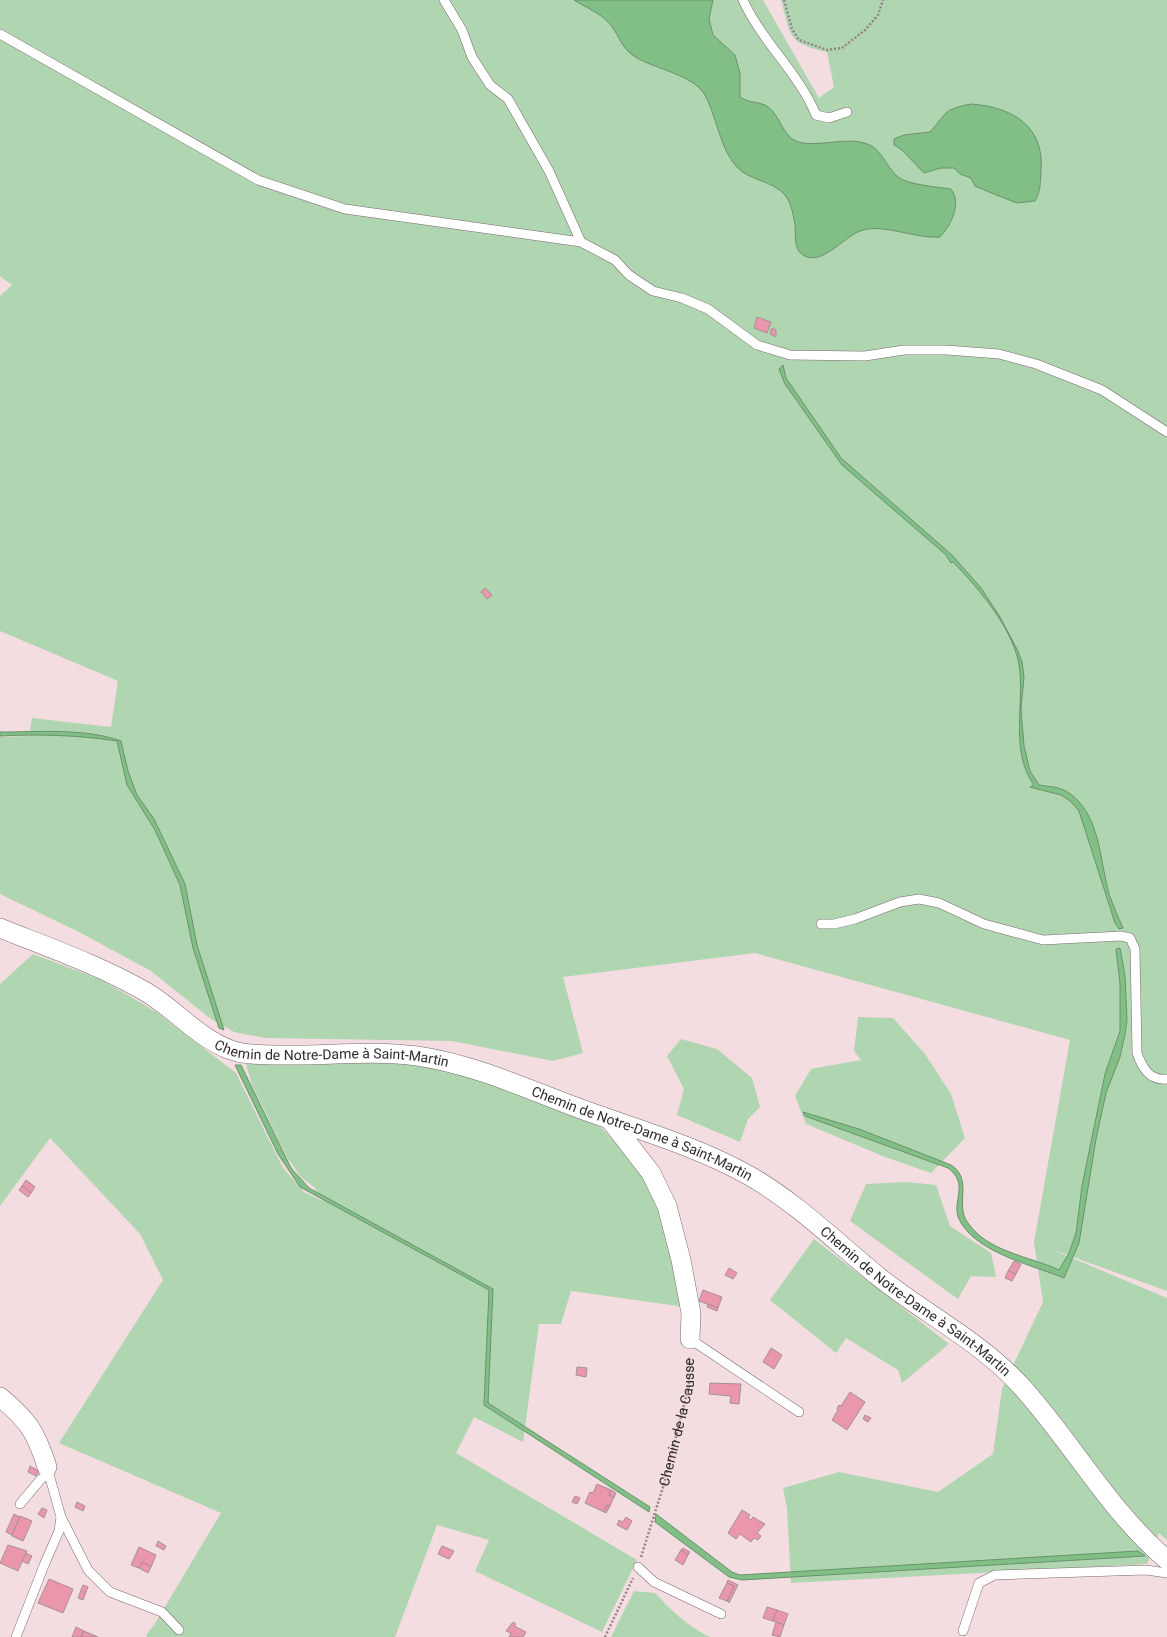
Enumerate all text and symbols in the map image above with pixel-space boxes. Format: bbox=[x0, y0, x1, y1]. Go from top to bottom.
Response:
street label: Chemin de Notre-Dame à Saint-Martin bbox=[212, 1036, 451, 1070]
street label: Chemin de Notre-Dame à Saint-Martin bbox=[529, 1083, 755, 1184]
street label: Chemin de Notre-Dame à Saint-Martin bbox=[817, 1223, 1014, 1379]
street label: Chemin de la Causse bbox=[656, 1358, 697, 1488]

